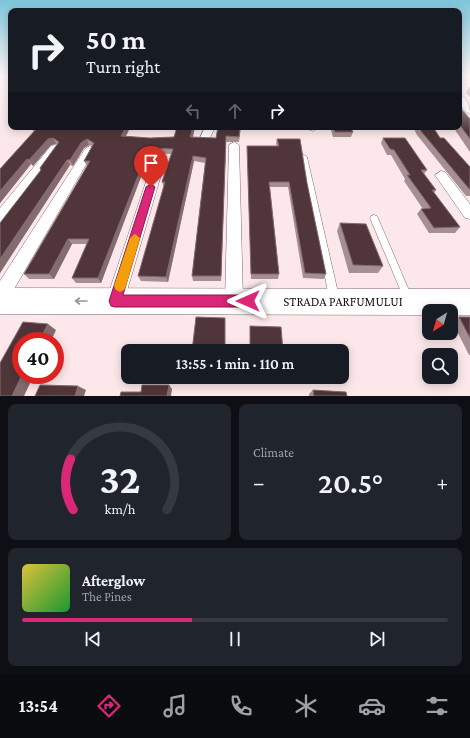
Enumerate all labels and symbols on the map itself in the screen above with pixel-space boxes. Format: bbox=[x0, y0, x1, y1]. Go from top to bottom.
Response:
pin bbox=[134, 146, 168, 187]
position arrow bbox=[227, 280, 269, 322]
street label: STRADA PARFUMULUI bbox=[283, 294, 403, 309]
one-way arrow bbox=[75, 297, 88, 305]
north arrow bbox=[422, 304, 458, 340]
speed limit sign: 40 bbox=[12, 332, 64, 384]

